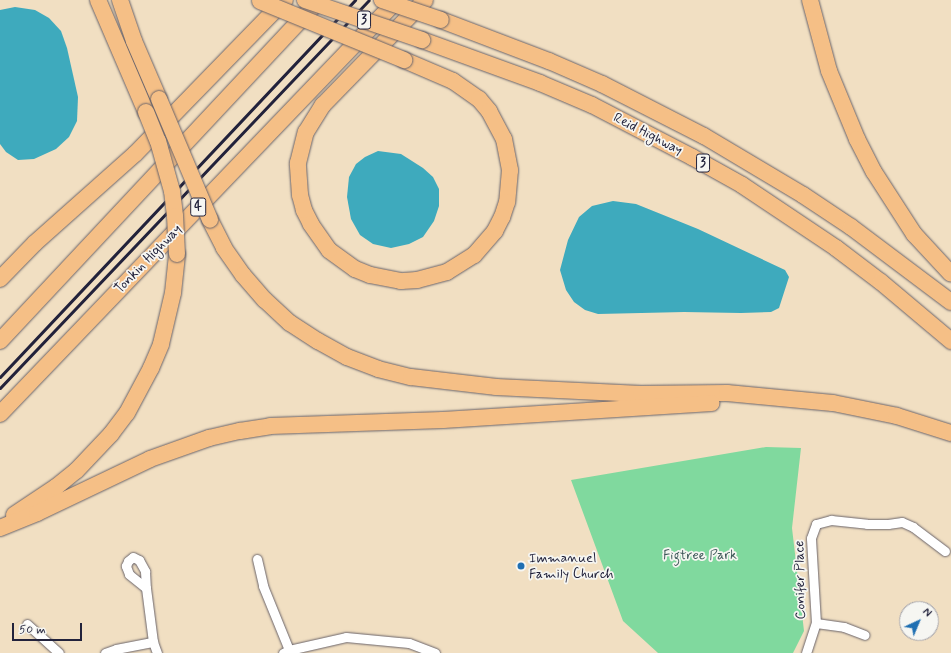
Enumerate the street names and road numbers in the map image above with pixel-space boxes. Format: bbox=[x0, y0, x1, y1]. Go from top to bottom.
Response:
road number: 3 bbox=[357, 9, 371, 31]
street label: Reid Highway bbox=[610, 109, 686, 159]
road number: 3 bbox=[696, 152, 710, 174]
road number: 4 bbox=[190, 196, 206, 218]
street label: Tonkin Highway bbox=[111, 221, 185, 297]
street label: Conifer Place bbox=[791, 540, 809, 620]

